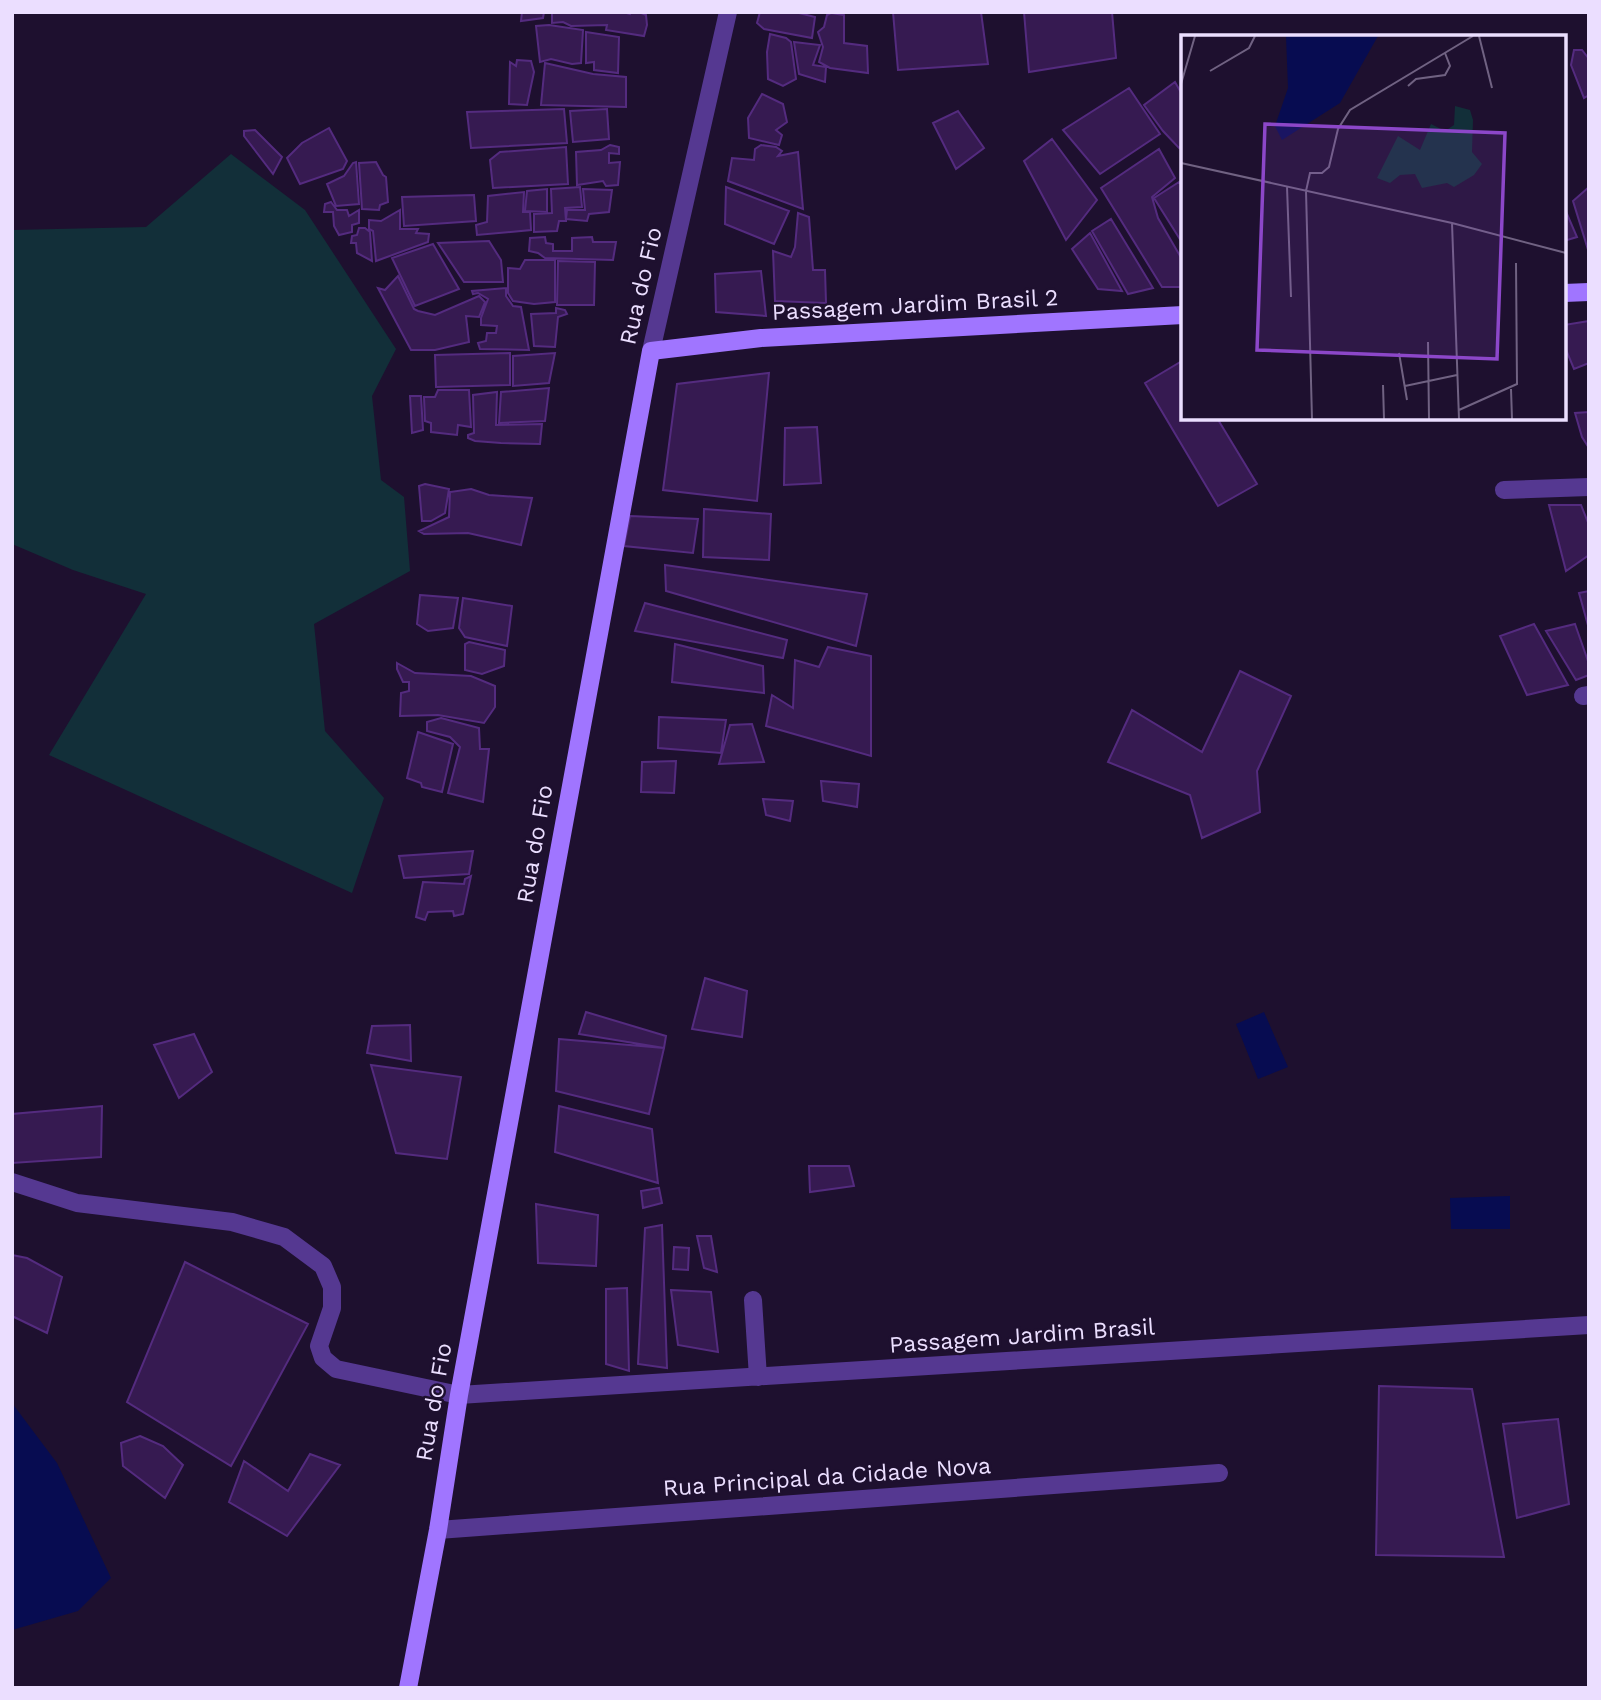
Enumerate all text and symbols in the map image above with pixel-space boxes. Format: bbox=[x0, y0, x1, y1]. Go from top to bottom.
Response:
inset map bbox=[1181, 35, 1566, 420]
street label: Rua do Fio bbox=[614, 225, 668, 347]
street label: Passagem Jardim Brasil 2 bbox=[771, 284, 1059, 326]
street label: Rua do Fio bbox=[511, 783, 559, 905]
street label: Passagem Jardim Brasil bbox=[888, 1313, 1156, 1359]
street label: Rua do Fio bbox=[410, 1341, 458, 1463]
street label: Rua Principal da Cidade Nova bbox=[662, 1452, 992, 1502]

